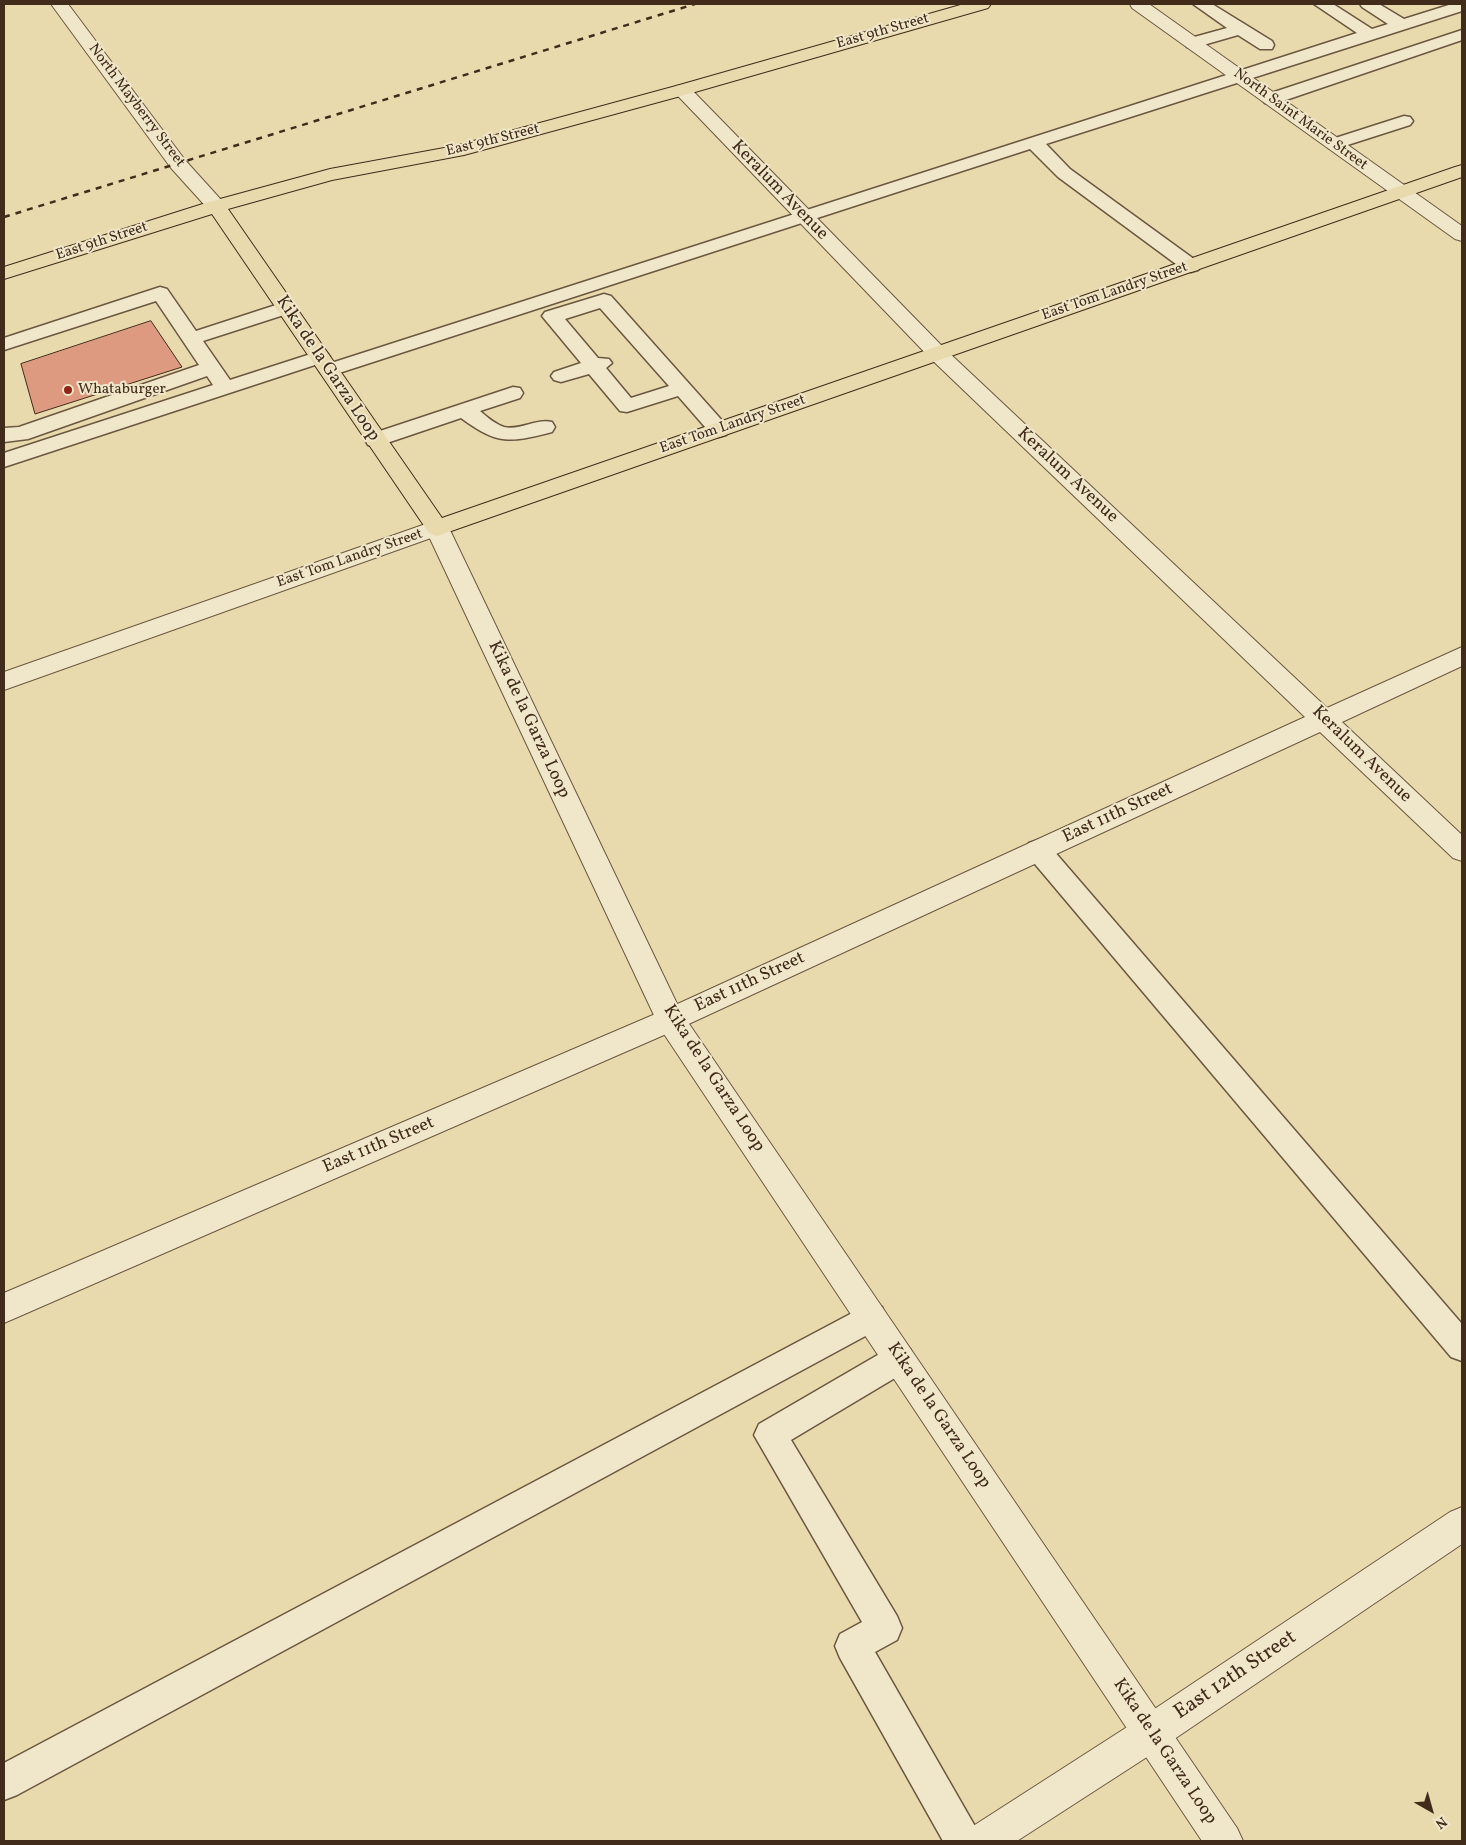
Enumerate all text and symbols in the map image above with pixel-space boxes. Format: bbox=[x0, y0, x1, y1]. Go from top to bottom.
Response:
street label: East 9th Street bbox=[835, 10, 931, 54]
street label: North Mayberry Street bbox=[84, 41, 188, 171]
street label: North Saint Marie Street bbox=[1229, 65, 1371, 175]
street label: East 9th Street bbox=[445, 121, 541, 161]
street label: Keralum Avenue bbox=[726, 137, 832, 245]
street label: East 9th Street bbox=[54, 219, 150, 265]
street label: East Tom Landry Street bbox=[1040, 259, 1190, 325]
street label: Kika de la Garza Loop bbox=[270, 292, 384, 446]
place label: Whataburger bbox=[78, 381, 166, 399]
marker: Whataburger bbox=[62, 384, 74, 396]
street label: East Tom Landry Street bbox=[658, 392, 808, 458]
street label: Keralum Avenue bbox=[1012, 424, 1122, 528]
street label: East Tom Landry Street bbox=[275, 526, 425, 592]
street label: Kika de la Garza Loop bbox=[482, 638, 574, 802]
street label: Keralum Avenue bbox=[1307, 702, 1415, 808]
street label: East 11th Street bbox=[1059, 779, 1177, 849]
street label: East 11th Street bbox=[691, 948, 809, 1018]
street label: Kika de la Garza Loop bbox=[657, 1001, 769, 1157]
street label: East 11th Street bbox=[320, 1113, 438, 1179]
street label: Kika de la Garza Loop bbox=[881, 1339, 995, 1493]
street label: East 12th Street bbox=[1170, 1626, 1302, 1726]
street label: Kika de la Garza Loop bbox=[1107, 1675, 1221, 1829]
north arrow bbox=[1406, 1785, 1456, 1835]
text: N bbox=[1431, 1812, 1450, 1833]

